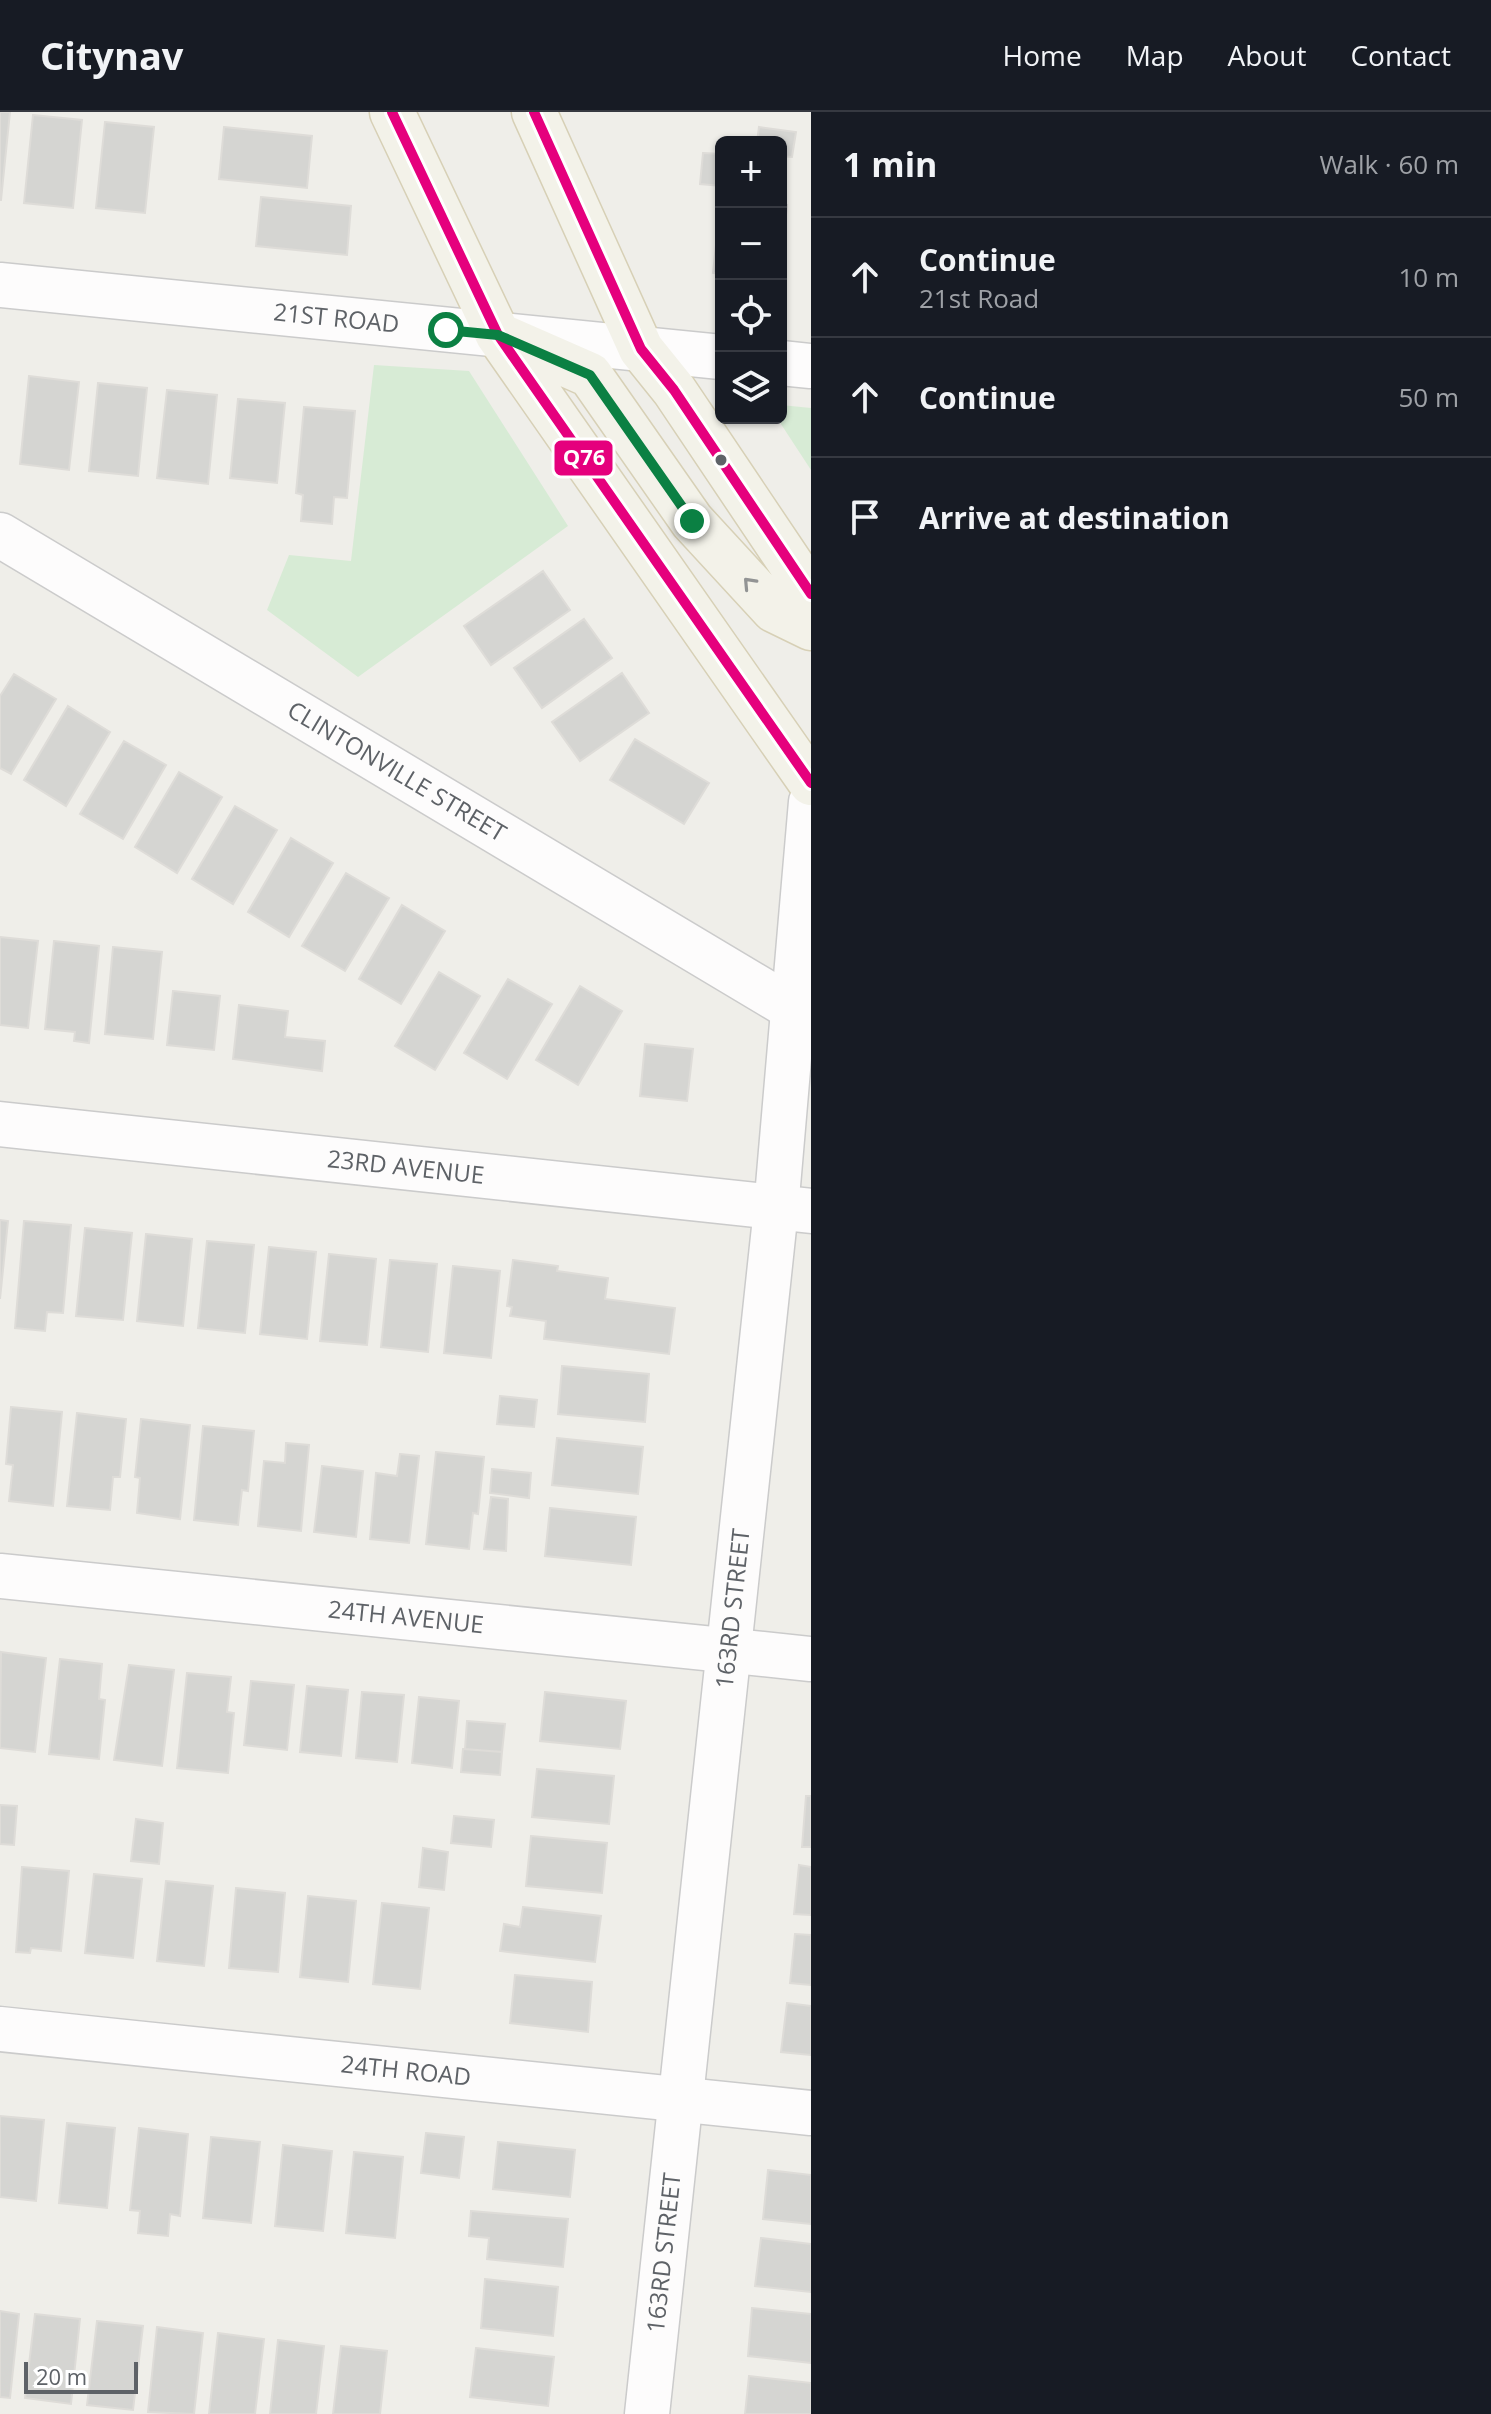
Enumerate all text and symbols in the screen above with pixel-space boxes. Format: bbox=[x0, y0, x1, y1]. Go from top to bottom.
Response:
text: Citynav bbox=[40, 29, 183, 81]
text: Home bbox=[1003, 36, 1082, 74]
text: Map bbox=[1126, 36, 1184, 74]
text: About bbox=[1228, 36, 1306, 74]
text: Contact bbox=[1350, 36, 1451, 74]
map controls bbox=[715, 136, 787, 424]
button: + bbox=[715, 136, 787, 208]
text: 1 min bbox=[843, 141, 937, 187]
text: Walk · 60 m bbox=[1319, 146, 1459, 182]
button: − bbox=[715, 208, 787, 280]
text: Continue bbox=[919, 239, 1056, 280]
icon: ahead bbox=[843, 255, 887, 299]
text: 10 m bbox=[1398, 259, 1459, 295]
button: locate bbox=[715, 280, 787, 352]
text: 21st Road bbox=[919, 280, 1039, 316]
street label: 21ST ROAD bbox=[272, 294, 401, 340]
route start bbox=[428, 312, 464, 348]
button: layers bbox=[715, 352, 787, 424]
icon: ahead bbox=[843, 375, 887, 419]
text: Continue bbox=[919, 377, 1056, 418]
text: 50 m bbox=[1398, 379, 1459, 415]
line badge: Q76 bbox=[553, 439, 614, 477]
text: Q76 bbox=[563, 441, 605, 471]
unlabelled marker bbox=[713, 452, 729, 468]
icon: arrive bbox=[843, 495, 887, 539]
text: Arrive at destination bbox=[919, 497, 1230, 538]
route end bbox=[674, 503, 710, 539]
one-way arrow bbox=[745, 577, 759, 592]
street label: CLINTONVILLE STREET bbox=[282, 693, 513, 849]
street label: 23RD AVENUE bbox=[326, 1141, 486, 1191]
street label: 163RD STREET bbox=[707, 1527, 757, 1690]
street label: 24TH AVENUE bbox=[327, 1592, 486, 1640]
street label: 24TH ROAD bbox=[339, 2046, 473, 2093]
street label: 163RD STREET bbox=[638, 2171, 688, 2334]
scale bar bbox=[24, 2358, 138, 2394]
text: 20 m bbox=[36, 2361, 87, 2391]

